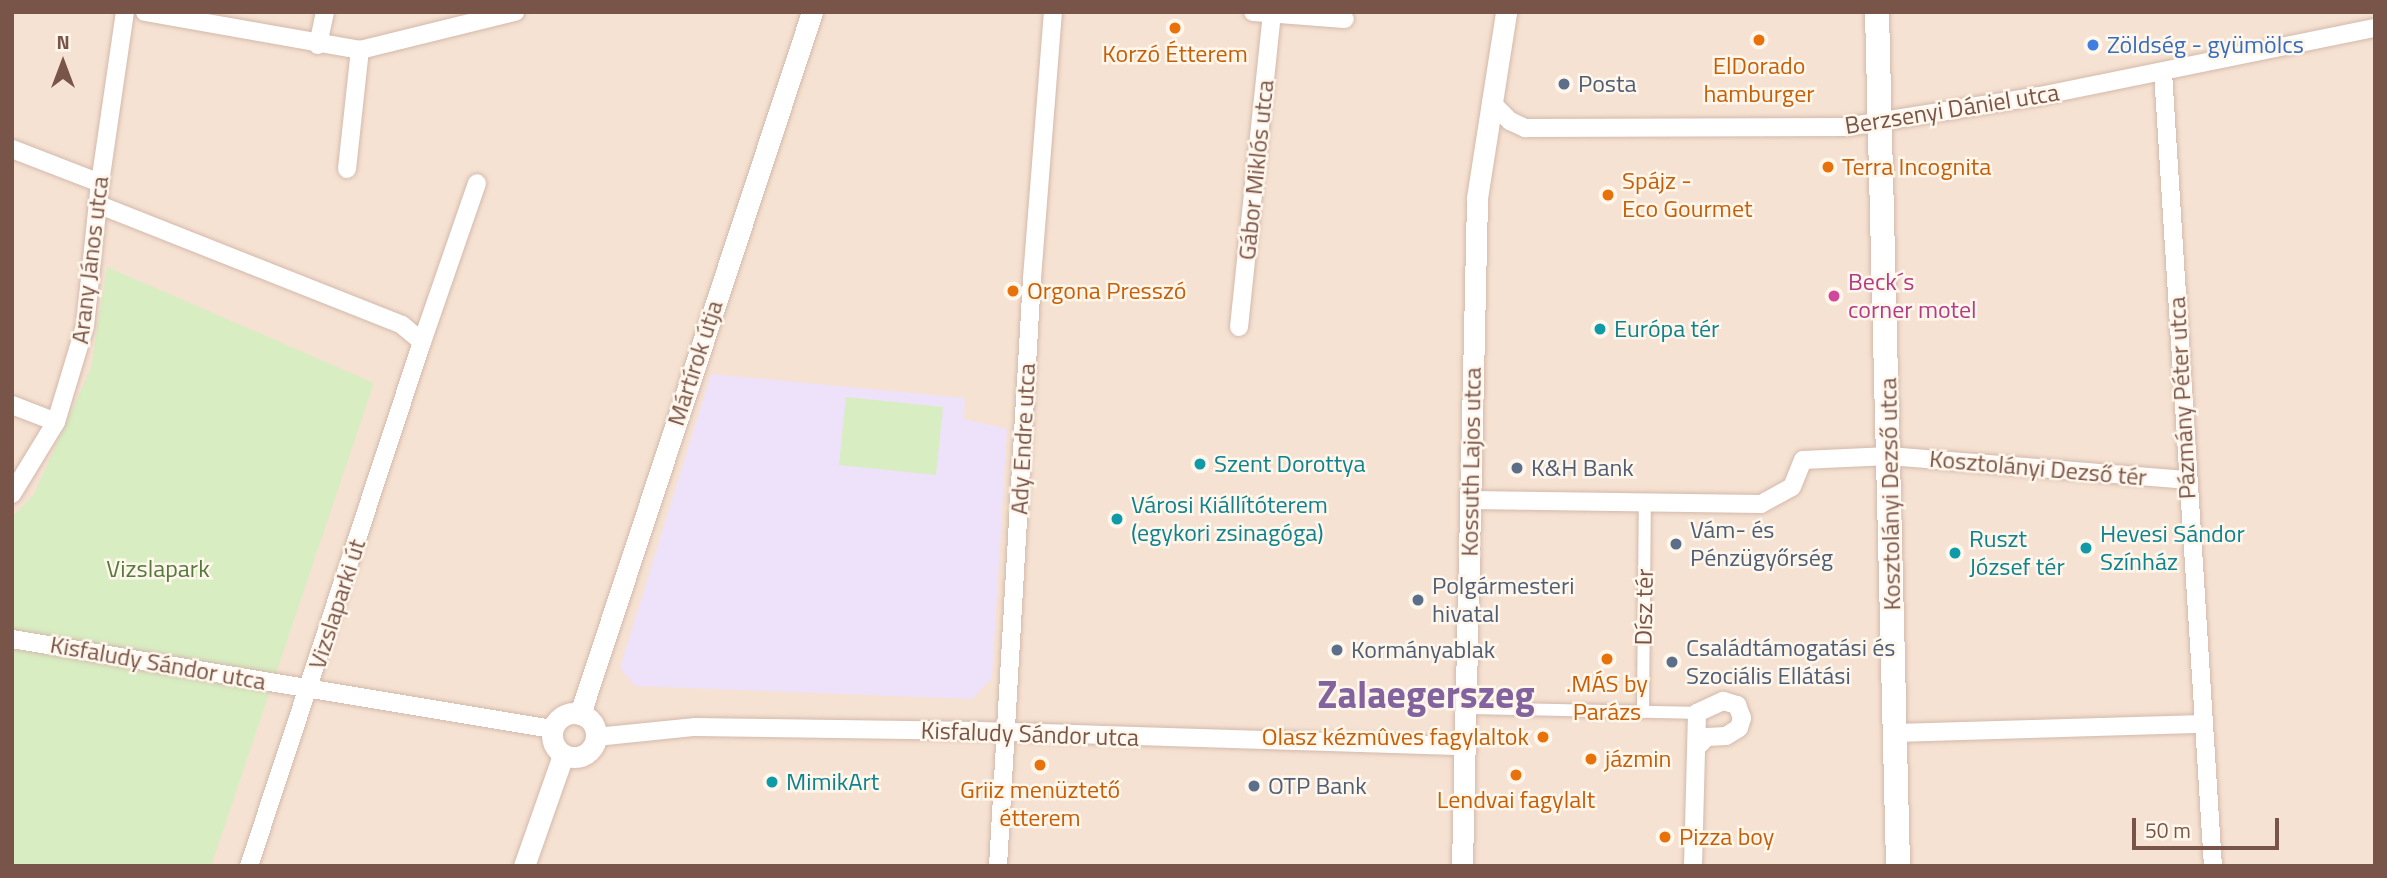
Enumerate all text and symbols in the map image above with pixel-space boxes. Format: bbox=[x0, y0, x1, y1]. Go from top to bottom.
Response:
marker: Korzó Étterem bbox=[1167, 20, 1183, 36]
text: N bbox=[56, 27, 70, 56]
north arrow bbox=[28, 28, 98, 98]
place label: Zöldség - gyümölcs bbox=[2107, 31, 2304, 59]
marker: ElDorado hamburger bbox=[1751, 32, 1767, 48]
marker: Zöldség - gyümölcs bbox=[2085, 37, 2101, 53]
place label: Korzó Étterem bbox=[1102, 40, 1248, 68]
place label: ElDorado hamburger bbox=[1703, 52, 1815, 108]
place label: Posta bbox=[1578, 70, 1636, 98]
marker: Posta bbox=[1556, 76, 1572, 92]
street label: Berzsenyi Dániel utca bbox=[1843, 78, 2061, 140]
street label: Gábor Miklós utca bbox=[1232, 79, 1280, 261]
place label: Terra Incognita bbox=[1842, 153, 1991, 181]
marker: Terra Incognita bbox=[1820, 159, 1836, 175]
place label: Spájz - Eco Gourmet bbox=[1622, 167, 1752, 223]
street label: Arany János utca bbox=[65, 174, 115, 346]
marker: Spájz - Eco Gourmet bbox=[1600, 187, 1616, 203]
place label: Beck´s corner motel bbox=[1848, 268, 1977, 324]
place label: Orgona Presszó bbox=[1027, 277, 1186, 305]
marker: Orgona Presszó bbox=[1005, 283, 1021, 299]
marker: Beck´s corner motel bbox=[1826, 288, 1842, 304]
street label: Pázmány Péter utca bbox=[2162, 296, 2202, 500]
street label: Mártírok útja bbox=[661, 297, 729, 429]
place label: Európa tér bbox=[1614, 315, 1719, 343]
marker: Európa tér bbox=[1592, 321, 1608, 337]
street label: Ady Endre utca bbox=[1005, 362, 1041, 516]
street label: Kossuth Lajos utca bbox=[1455, 367, 1487, 557]
street label: Kosztolányi Dezső utca bbox=[1874, 377, 1906, 611]
street label: Kosztolányi Dezső tér bbox=[1928, 444, 2148, 492]
place label: Szent Dorottya bbox=[1214, 450, 1365, 478]
place label: K&H Bank bbox=[1531, 454, 1634, 482]
marker: Szent Dorottya bbox=[1192, 456, 1208, 472]
marker: K&H Bank bbox=[1509, 460, 1525, 476]
place label: Városi Kiállítóterem (egykori zsinagóga) bbox=[1131, 491, 1328, 547]
marker: Városi Kiállítóterem (egykori zsinagóga) bbox=[1109, 511, 1125, 527]
place label: Vám- és Pénzügyőrség bbox=[1690, 516, 1833, 572]
place label: Hevesi Sándor Színház bbox=[2100, 520, 2245, 576]
place label: Ruszt József tér bbox=[1969, 525, 2065, 581]
street label: Vizslaparki út bbox=[302, 535, 372, 673]
marker: Vám- és Pénzügyőrség bbox=[1668, 536, 1684, 552]
marker: Hevesi Sándor Színház bbox=[2078, 540, 2094, 556]
marker: Ruszt József tér bbox=[1947, 545, 1963, 561]
park label: Vizslapark bbox=[106, 555, 210, 583]
street label: Dísz tér bbox=[1629, 568, 1659, 646]
place label: Polgármesteri hivatal bbox=[1432, 572, 1574, 628]
marker: Polgármesteri hivatal bbox=[1410, 592, 1426, 608]
street label: Kisfaludy Sándor utca bbox=[48, 630, 268, 696]
place label: Családtámogatási és Szociális Ellátási bbox=[1686, 634, 1895, 690]
place label: Kormányablak bbox=[1351, 636, 1495, 664]
marker: Kormányablak bbox=[1329, 642, 1345, 658]
marker: .MÁS by Parázs bbox=[1599, 651, 1615, 667]
marker: Családtámogatási és Szociális Ellátási bbox=[1664, 654, 1680, 670]
place label: .MÁS by Parázs bbox=[1566, 670, 1648, 726]
district label: Zalaegerszeg bbox=[1317, 672, 1535, 718]
street label: Kisfaludy Sándor utca bbox=[920, 716, 1140, 752]
place label: Olasz kézmûves fagylaltok bbox=[1262, 723, 1529, 751]
marker: Olasz kézmûves fagylaltok bbox=[1535, 729, 1551, 745]
place label: jázmin bbox=[1605, 745, 1671, 773]
marker: jázmin bbox=[1583, 751, 1599, 767]
marker: Griiz menüztető étterem bbox=[1032, 757, 1048, 773]
marker: Lendvai fagylalt bbox=[1508, 767, 1524, 783]
place label: MimikArt bbox=[786, 768, 879, 796]
place label: OTP Bank bbox=[1268, 772, 1367, 800]
marker: MimikArt bbox=[764, 774, 780, 790]
place label: Griiz menüztető étterem bbox=[960, 776, 1120, 832]
marker: OTP Bank bbox=[1246, 778, 1262, 794]
place label: Lendvai fagylalt bbox=[1437, 786, 1595, 814]
scale bar bbox=[2135, 804, 2282, 848]
text: 50 m bbox=[2145, 814, 2191, 846]
place label: Pizza boy bbox=[1679, 823, 1774, 851]
marker: Pizza boy bbox=[1657, 829, 1673, 845]

